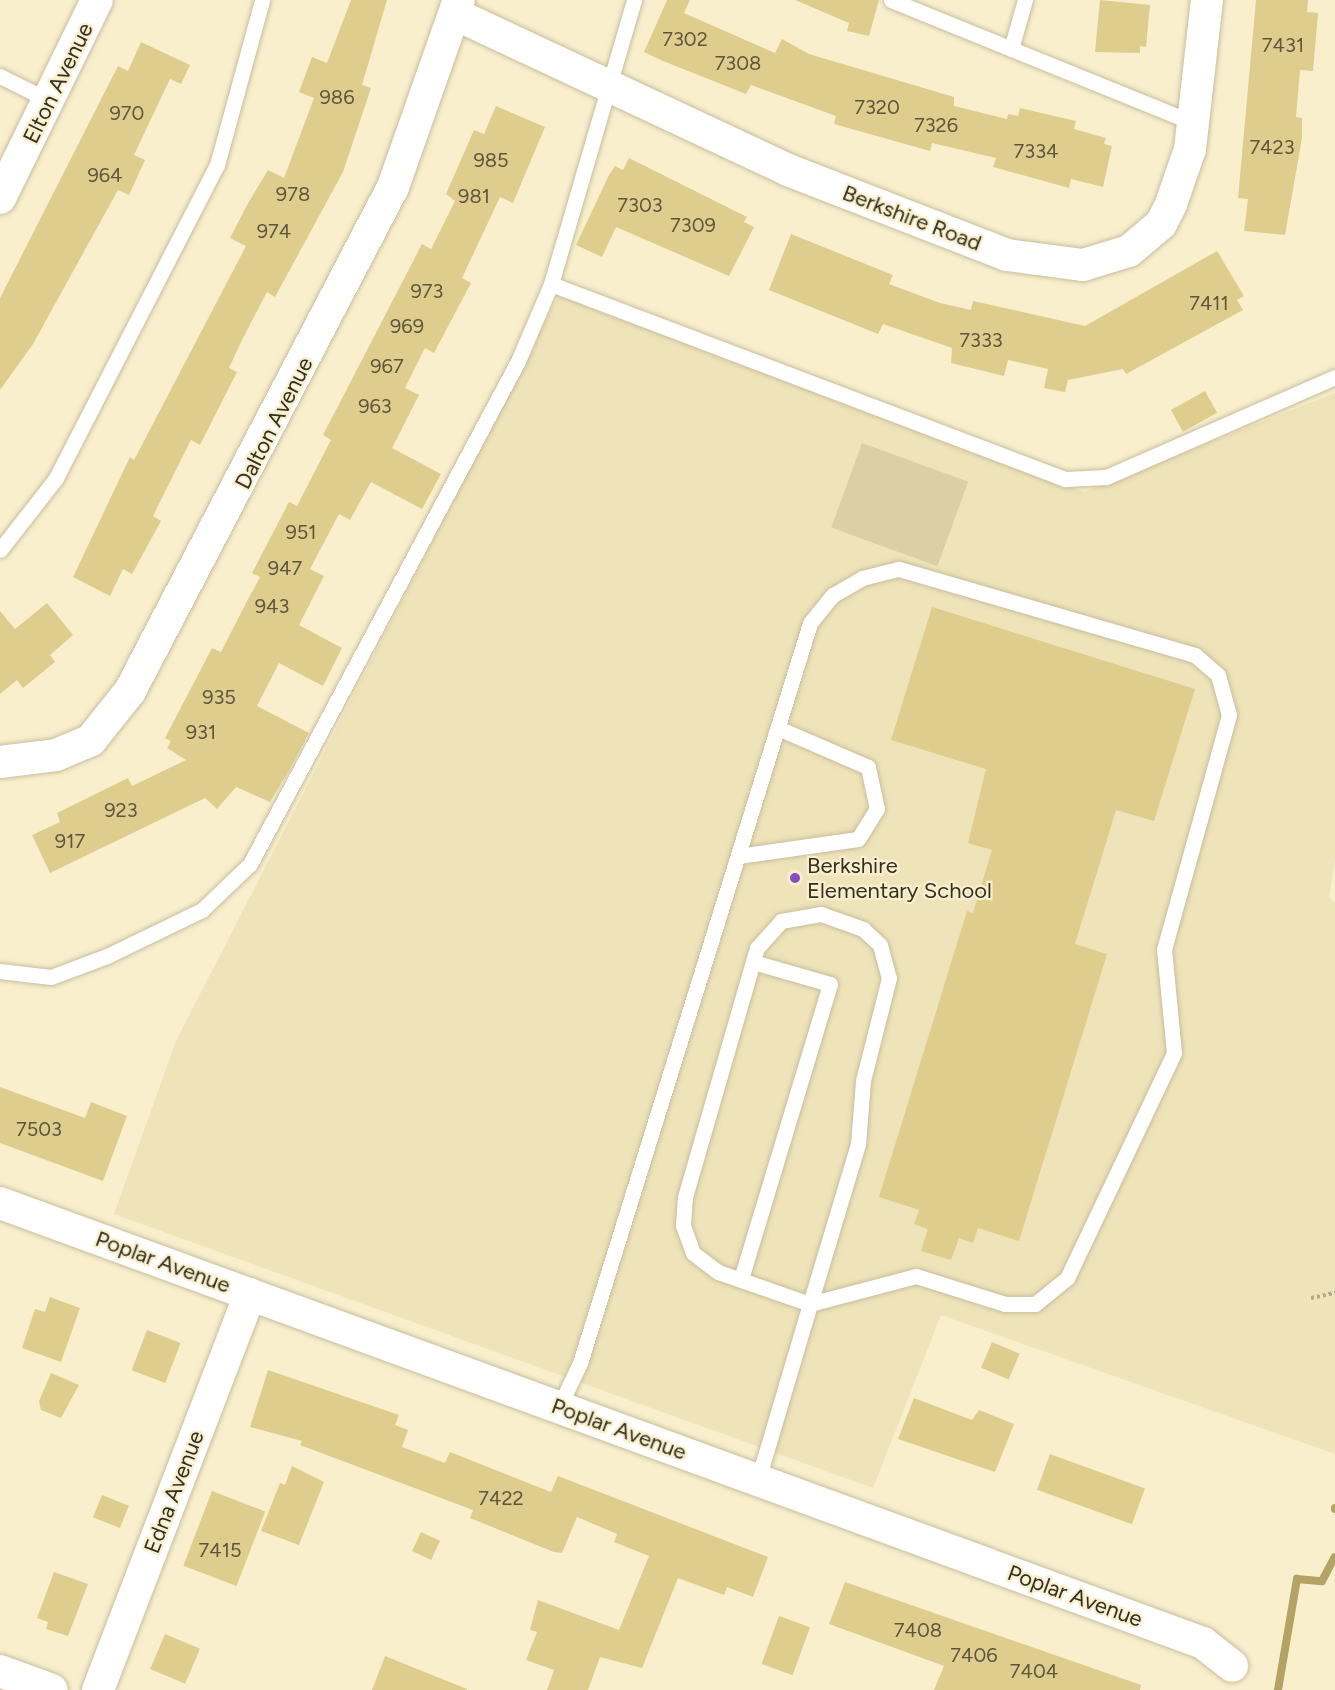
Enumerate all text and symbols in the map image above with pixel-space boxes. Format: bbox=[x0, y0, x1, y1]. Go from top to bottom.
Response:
street label: Elton Avenue bbox=[17, 18, 99, 148]
house number: 7302 bbox=[662, 27, 708, 51]
house number: 7431 bbox=[1262, 33, 1304, 57]
house number: 7308 bbox=[715, 51, 761, 75]
house number: 986 bbox=[320, 85, 354, 109]
house number: 7320 bbox=[854, 95, 900, 119]
house number: 970 bbox=[110, 101, 144, 125]
house number: 7326 bbox=[914, 113, 958, 137]
house number: 7423 bbox=[1249, 135, 1295, 159]
house number: 7334 bbox=[1014, 139, 1058, 163]
house number: 985 bbox=[473, 148, 509, 172]
house number: 964 bbox=[87, 163, 123, 187]
street label: Berkshire Road bbox=[839, 179, 985, 257]
house number: 978 bbox=[276, 182, 310, 206]
house number: 981 bbox=[458, 184, 490, 208]
house number: 7303 bbox=[617, 193, 663, 217]
house number: 7309 bbox=[670, 213, 716, 237]
house number: 974 bbox=[257, 219, 291, 243]
house number: 973 bbox=[411, 279, 443, 303]
house number: 7411 bbox=[1189, 291, 1229, 315]
house number: 969 bbox=[390, 314, 424, 338]
house number: 7333 bbox=[959, 328, 1003, 352]
street label: Dalton Avenue bbox=[229, 353, 319, 493]
house number: 967 bbox=[370, 354, 404, 378]
house number: 963 bbox=[358, 394, 392, 418]
house number: 951 bbox=[285, 520, 317, 544]
house number: 947 bbox=[268, 556, 302, 580]
house number: 943 bbox=[255, 594, 289, 618]
house number: 935 bbox=[202, 685, 236, 709]
house number: 931 bbox=[186, 720, 216, 744]
house number: 923 bbox=[104, 798, 138, 822]
house number: 917 bbox=[55, 829, 85, 853]
place label: Berkshire Elementary School bbox=[807, 852, 992, 903]
marker: Berkshire Elementary School bbox=[788, 871, 802, 885]
house number: 7503 bbox=[16, 1117, 62, 1141]
street label: Poplar Avenue bbox=[92, 1225, 234, 1299]
street label: Poplar Avenue bbox=[548, 1392, 690, 1466]
street label: Edna Avenue bbox=[139, 1427, 209, 1557]
house number: 7422 bbox=[478, 1486, 524, 1510]
house number: 7415 bbox=[199, 1538, 241, 1562]
street label: Poplar Avenue bbox=[1004, 1559, 1146, 1633]
house number: 7408 bbox=[894, 1618, 942, 1642]
house number: 7406 bbox=[950, 1643, 998, 1667]
house number: 7404 bbox=[1010, 1659, 1058, 1683]

